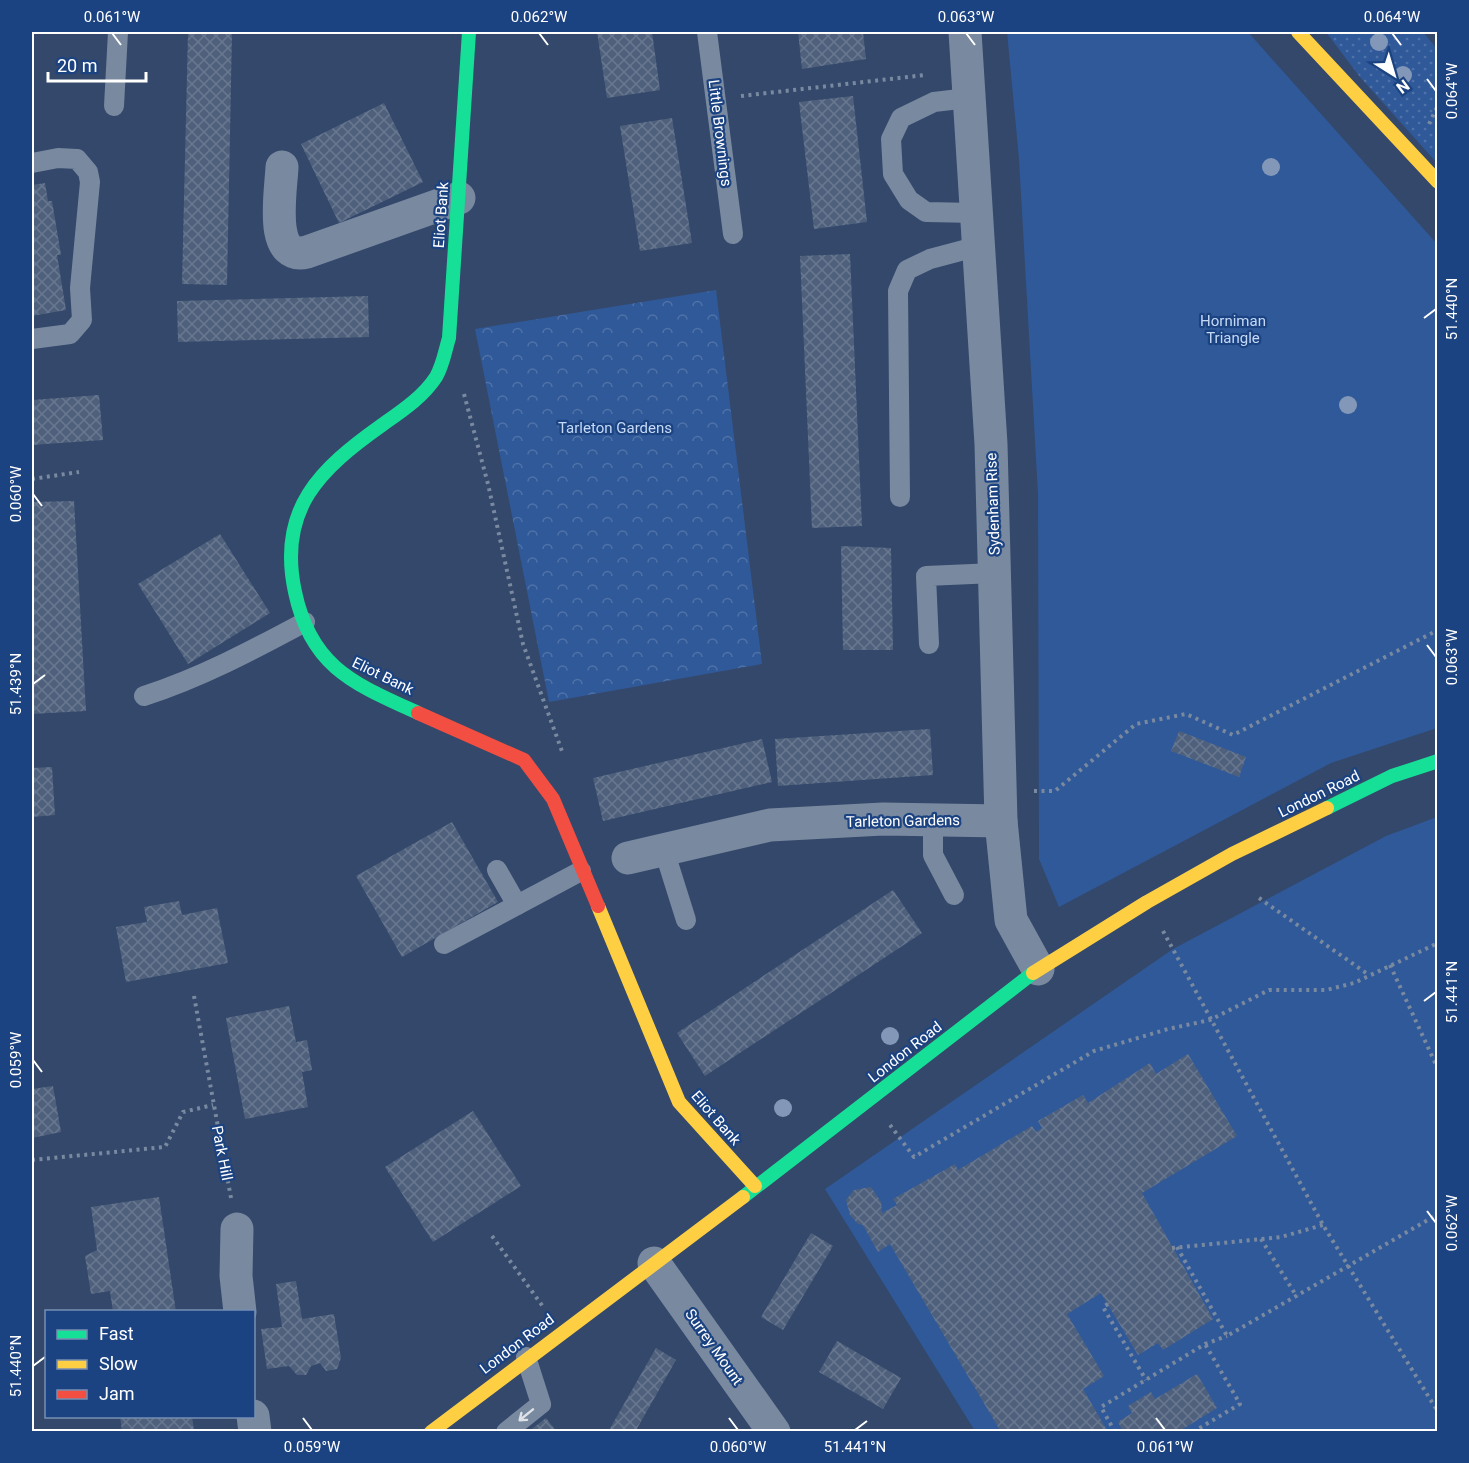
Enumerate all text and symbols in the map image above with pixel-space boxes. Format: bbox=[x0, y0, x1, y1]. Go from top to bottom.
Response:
text: 0.061°W bbox=[84, 8, 140, 26]
text: 0.062°W bbox=[511, 8, 567, 26]
text: 0.063°W bbox=[938, 8, 994, 26]
text: 0.064°W bbox=[1364, 8, 1420, 26]
scale bar bbox=[48, 45, 146, 83]
north arrow bbox=[1364, 45, 1424, 105]
text: 20 m bbox=[57, 55, 97, 76]
text: 0.064°W bbox=[1443, 63, 1461, 119]
text: N bbox=[1392, 76, 1413, 98]
street label: Little Brownings bbox=[705, 79, 735, 187]
street label: Eliot Bank bbox=[430, 181, 452, 249]
text: 51.440°N bbox=[1443, 278, 1461, 340]
park label: Horniman Triangle bbox=[1200, 312, 1266, 347]
park label: Tarleton Gardens bbox=[558, 419, 672, 437]
street label: Sydenham Rise bbox=[982, 452, 1004, 556]
text: 0.060°W bbox=[7, 466, 25, 522]
text: 0.063°W bbox=[1443, 629, 1461, 685]
text: 51.439°N bbox=[7, 653, 25, 715]
street label: Eliot Bank bbox=[349, 653, 417, 699]
street label: London Road bbox=[1275, 767, 1363, 821]
street label: Tarleton Gardens bbox=[846, 811, 960, 831]
text: 51.441°N bbox=[1443, 961, 1461, 1023]
street label: London Road bbox=[865, 1018, 945, 1086]
text: 0.059°W bbox=[7, 1032, 25, 1088]
street label: Eliot Bank bbox=[687, 1087, 745, 1149]
street label: Park Hill bbox=[208, 1124, 236, 1182]
text: 0.062°W bbox=[1443, 1195, 1461, 1251]
street label: Surrey Mount bbox=[681, 1305, 747, 1389]
legend bbox=[45, 1310, 255, 1418]
street label: London Road bbox=[476, 1310, 558, 1378]
text: Fast bbox=[99, 1323, 134, 1344]
text: 51.440°N bbox=[7, 1335, 25, 1397]
text: Slow bbox=[99, 1353, 138, 1374]
text: Jam bbox=[99, 1383, 135, 1404]
one-way arrow bbox=[518, 1409, 534, 1422]
text: 0.059°W bbox=[284, 1438, 340, 1456]
text: 0.060°W bbox=[710, 1438, 766, 1456]
text: 51.441°N bbox=[824, 1438, 886, 1456]
text: 0.061°W bbox=[1137, 1438, 1193, 1456]

